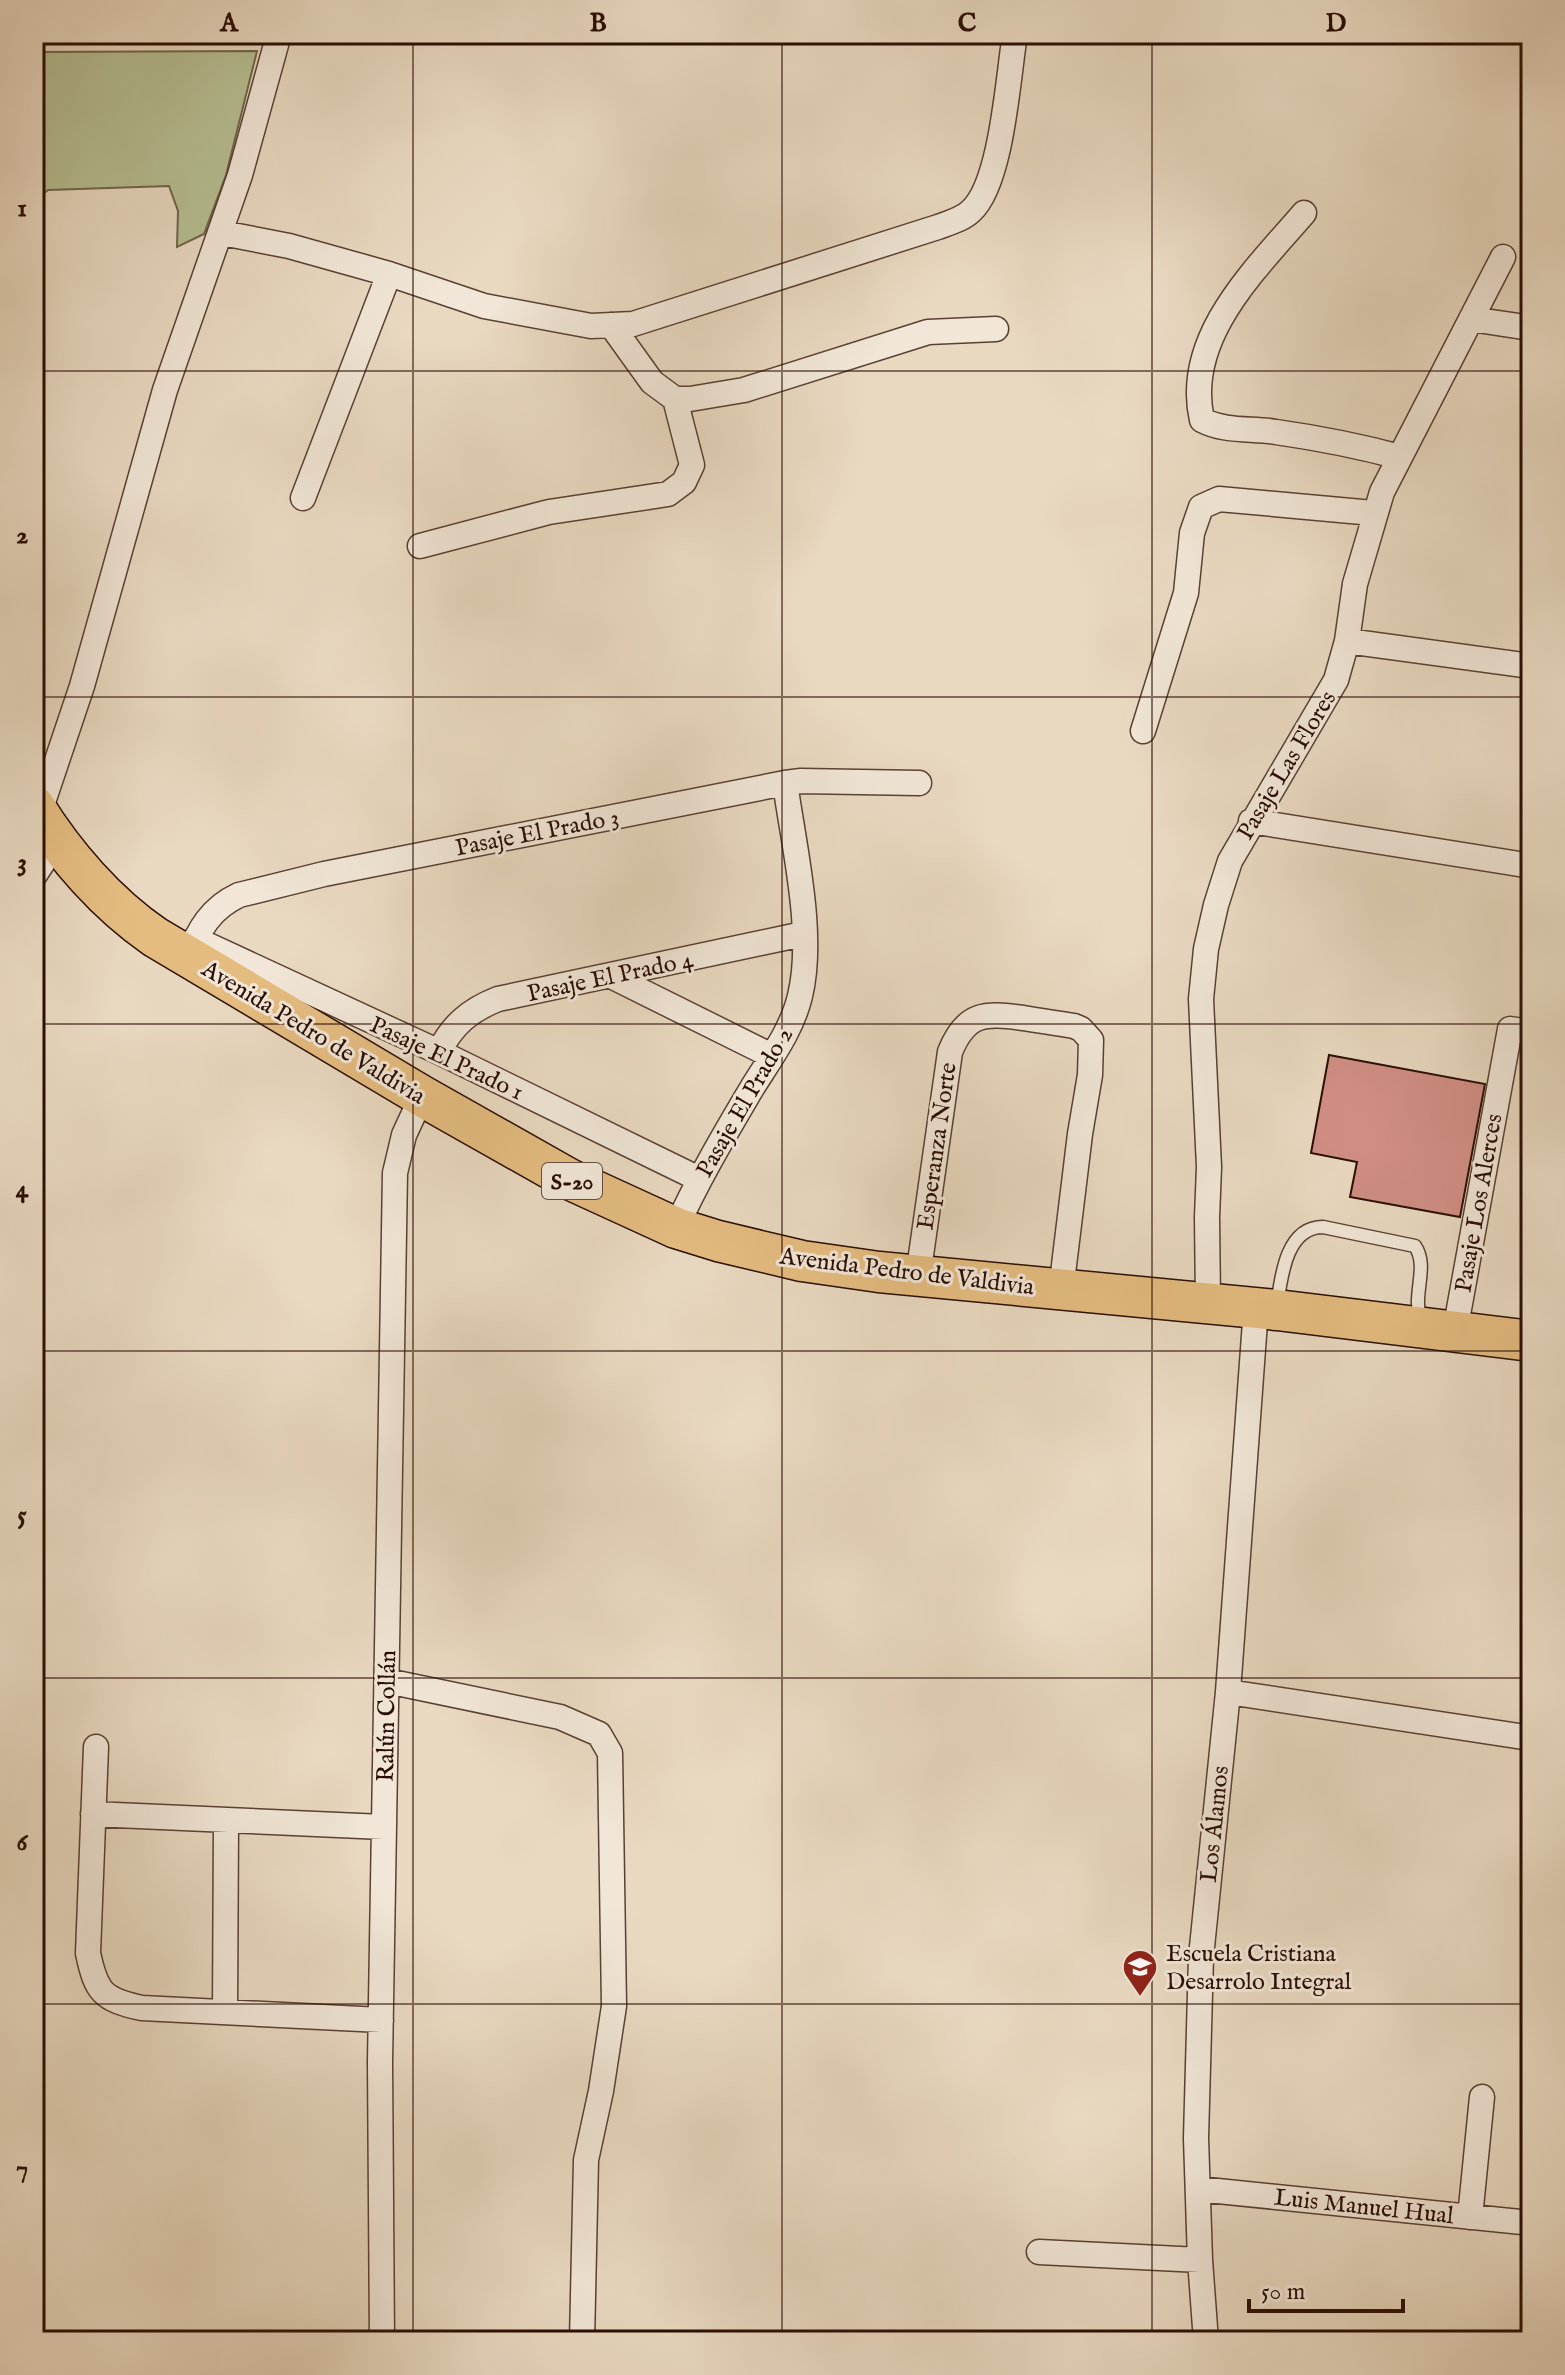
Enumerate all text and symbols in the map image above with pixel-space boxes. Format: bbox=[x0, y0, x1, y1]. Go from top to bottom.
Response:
text: A bbox=[219, 7, 239, 40]
text: B bbox=[589, 7, 607, 40]
text: C bbox=[958, 7, 977, 40]
text: D bbox=[1326, 7, 1347, 40]
text: 1 bbox=[17, 192, 27, 225]
text: 2 bbox=[16, 519, 28, 552]
street label: Pasaje Las Flores bbox=[1231, 685, 1344, 846]
street label: Pasaje El Prado 3 bbox=[453, 802, 622, 865]
text: 3 bbox=[17, 846, 27, 879]
street label: Pasaje El Prado 4 bbox=[524, 945, 696, 1010]
street label: Avenida Pedro de Valdivia bbox=[195, 954, 431, 1113]
street label: Pasaje El Prado 1 bbox=[364, 1010, 528, 1109]
street label: Pasaje El Prado 2 bbox=[690, 1022, 801, 1184]
street label: Esperanza Norte bbox=[910, 1060, 965, 1232]
street label: Pasaje Los Alerces bbox=[1448, 1111, 1510, 1295]
road number: S-20 bbox=[542, 1163, 602, 1199]
text: 4 bbox=[16, 1173, 30, 1206]
street label: Avenida Pedro de Valdivia bbox=[777, 1241, 1036, 1304]
text: 5 bbox=[17, 1499, 27, 1532]
street label: Ralún Collán bbox=[371, 1650, 404, 1782]
street label: Los Álamos bbox=[1194, 1764, 1237, 1884]
text: 6 bbox=[17, 1826, 29, 1859]
place label: Escuela Cristiana Desarrolo Integral bbox=[1166, 1939, 1352, 1998]
school or university icon: Escuela Cristiana Desarrolo Integral bbox=[1121, 1948, 1159, 1998]
text: 7 bbox=[16, 2153, 28, 2186]
street label: Luis Manuel Hual bbox=[1273, 2183, 1455, 2232]
scale bar bbox=[1249, 2263, 1403, 2313]
text: 50 m bbox=[1261, 2277, 1305, 2308]

